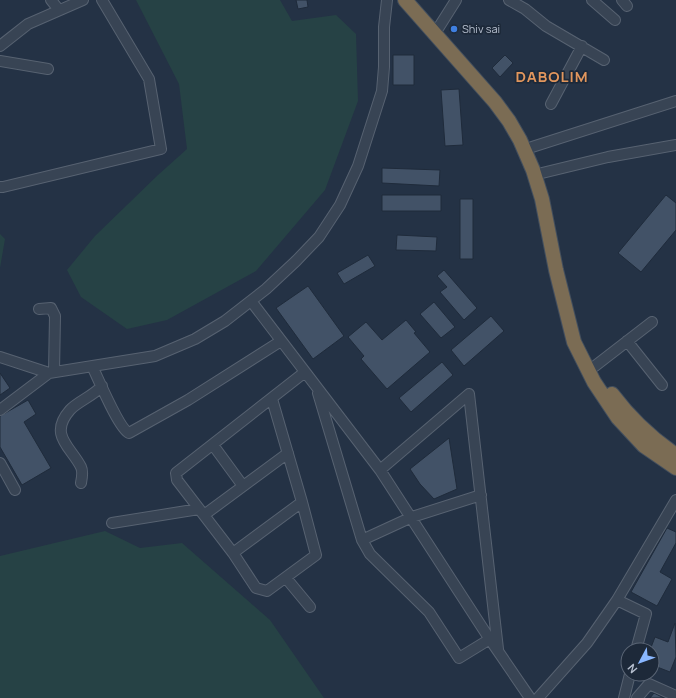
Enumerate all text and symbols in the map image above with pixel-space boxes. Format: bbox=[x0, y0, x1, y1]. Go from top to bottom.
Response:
place label: Shiv sai bbox=[462, 21, 500, 36]
marker: Shiv sai bbox=[449, 24, 459, 34]
district label: DABOLIM bbox=[515, 66, 589, 87]
north arrow bbox=[620, 642, 660, 682]
text: N bbox=[624, 661, 640, 677]

